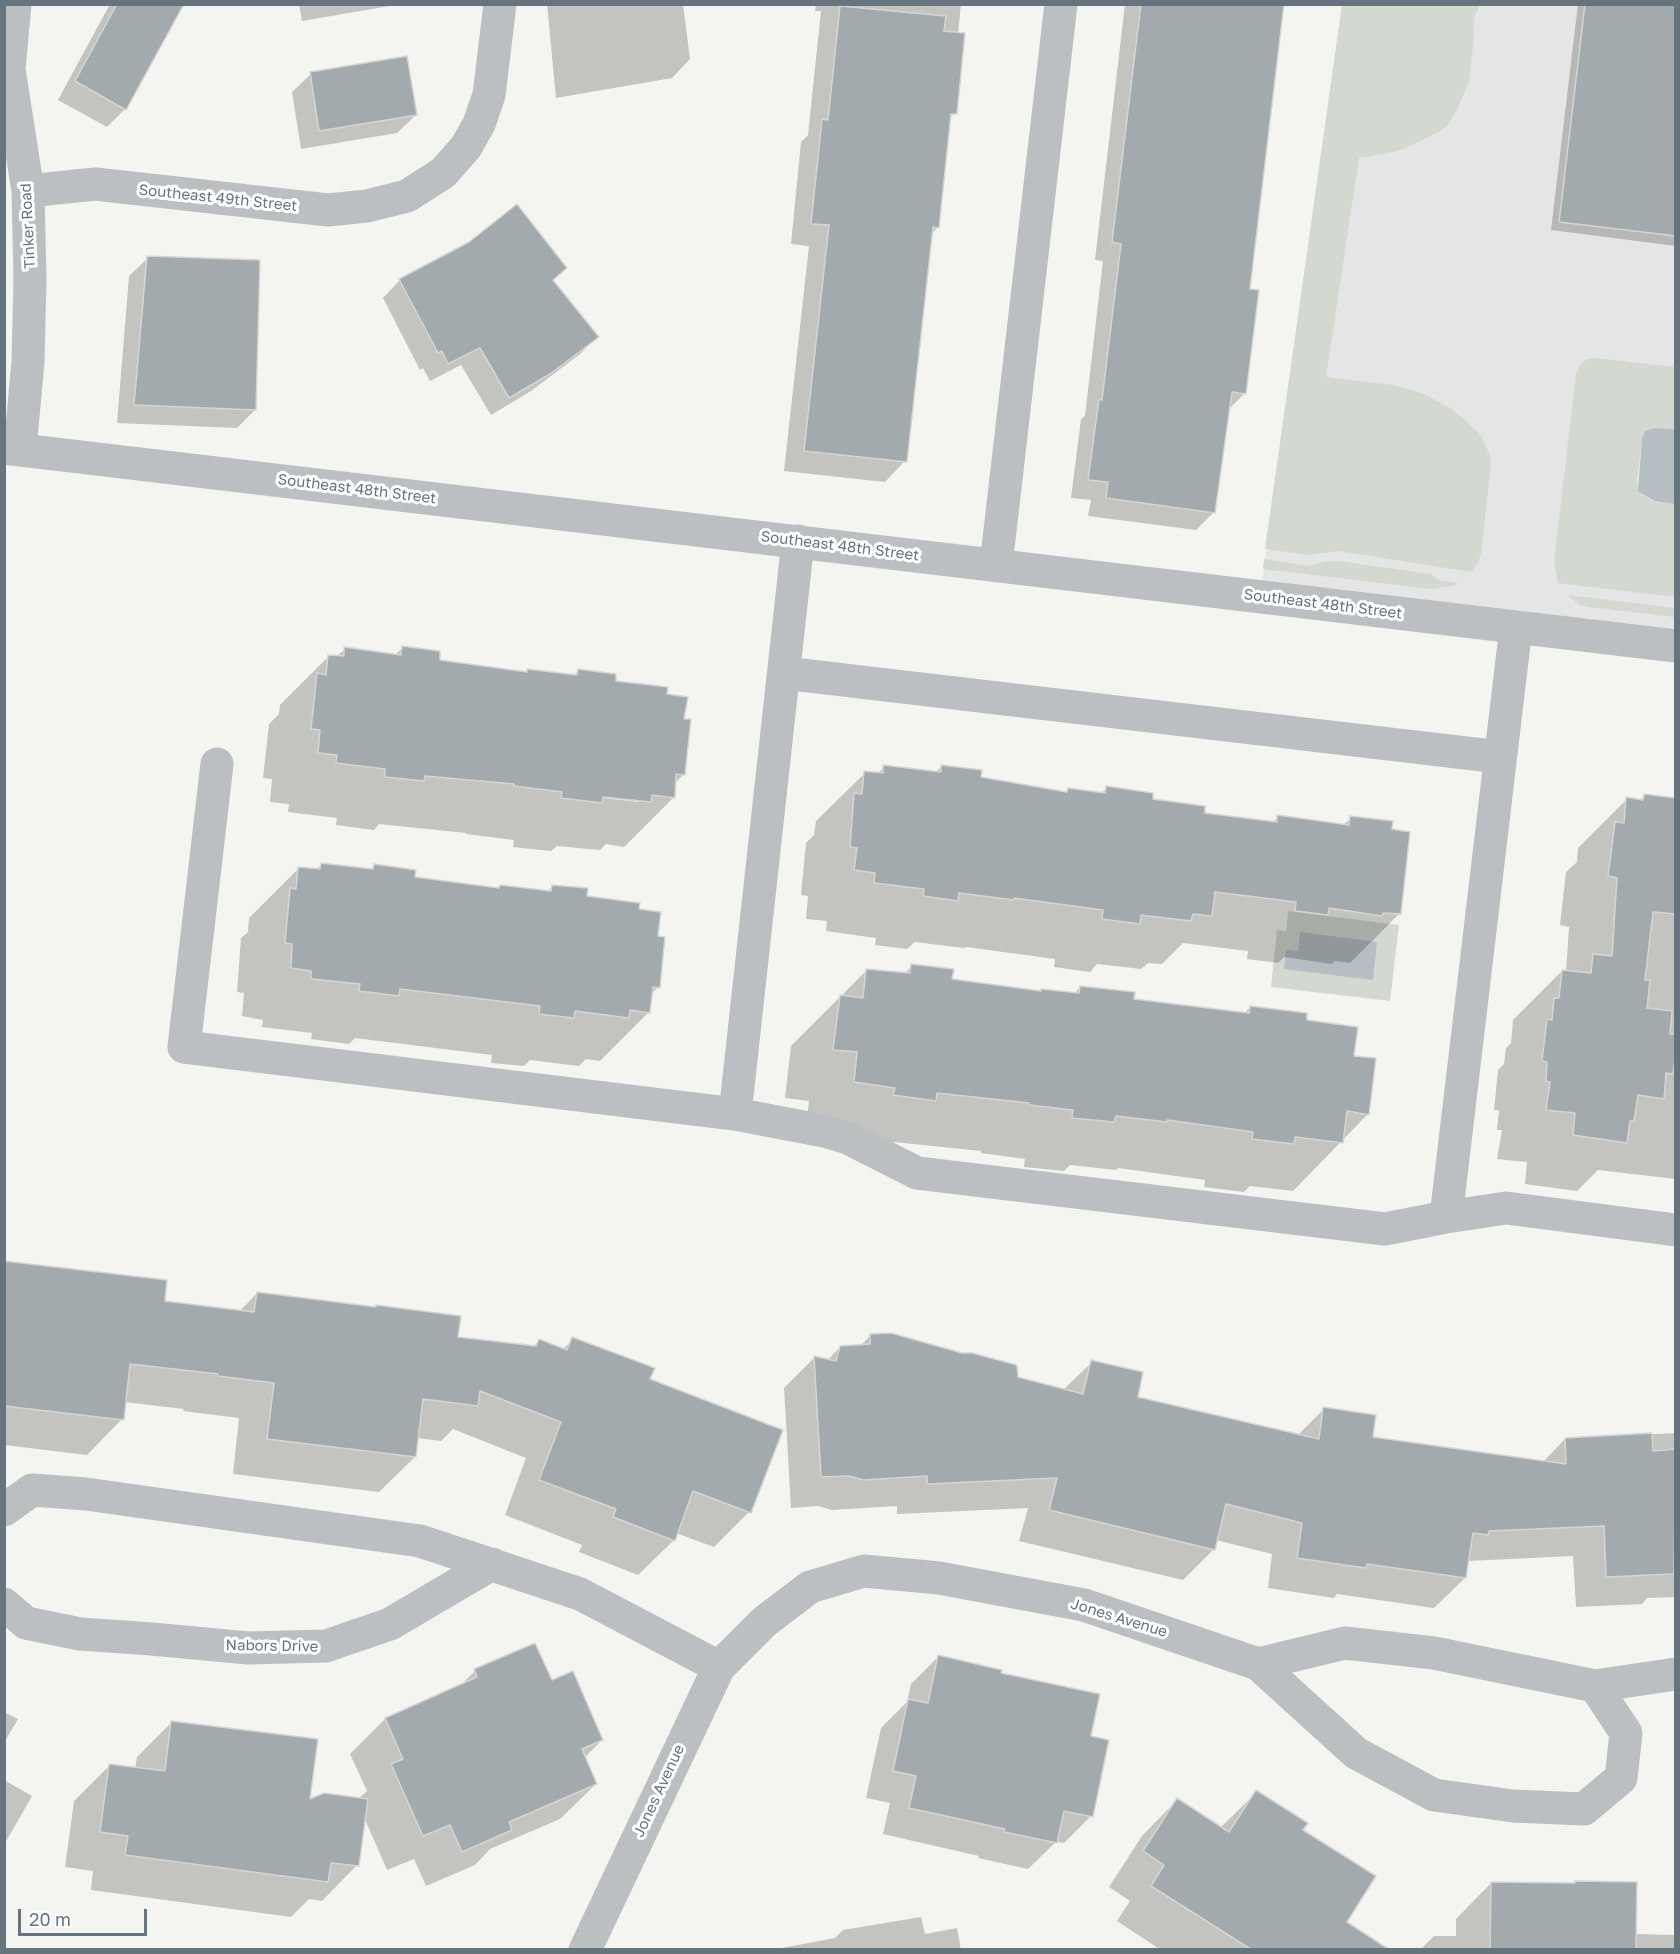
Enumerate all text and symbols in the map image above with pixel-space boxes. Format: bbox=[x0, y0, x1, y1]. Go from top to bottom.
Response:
street label: Southeast 49th Street bbox=[138, 181, 298, 215]
street label: Tinker Road bbox=[17, 183, 39, 269]
street label: Southeast 48th Street bbox=[277, 470, 437, 508]
street label: Southeast 48th Street bbox=[760, 527, 920, 565]
street label: Southeast 48th Street bbox=[1243, 585, 1403, 623]
street label: Jones Avenue bbox=[1069, 1595, 1169, 1641]
street label: Nabors Drive bbox=[225, 1636, 319, 1656]
street label: Jones Avenue bbox=[630, 1742, 688, 1840]
scale bar bbox=[21, 1897, 150, 1935]
text: 20 m bbox=[29, 1908, 71, 1930]

